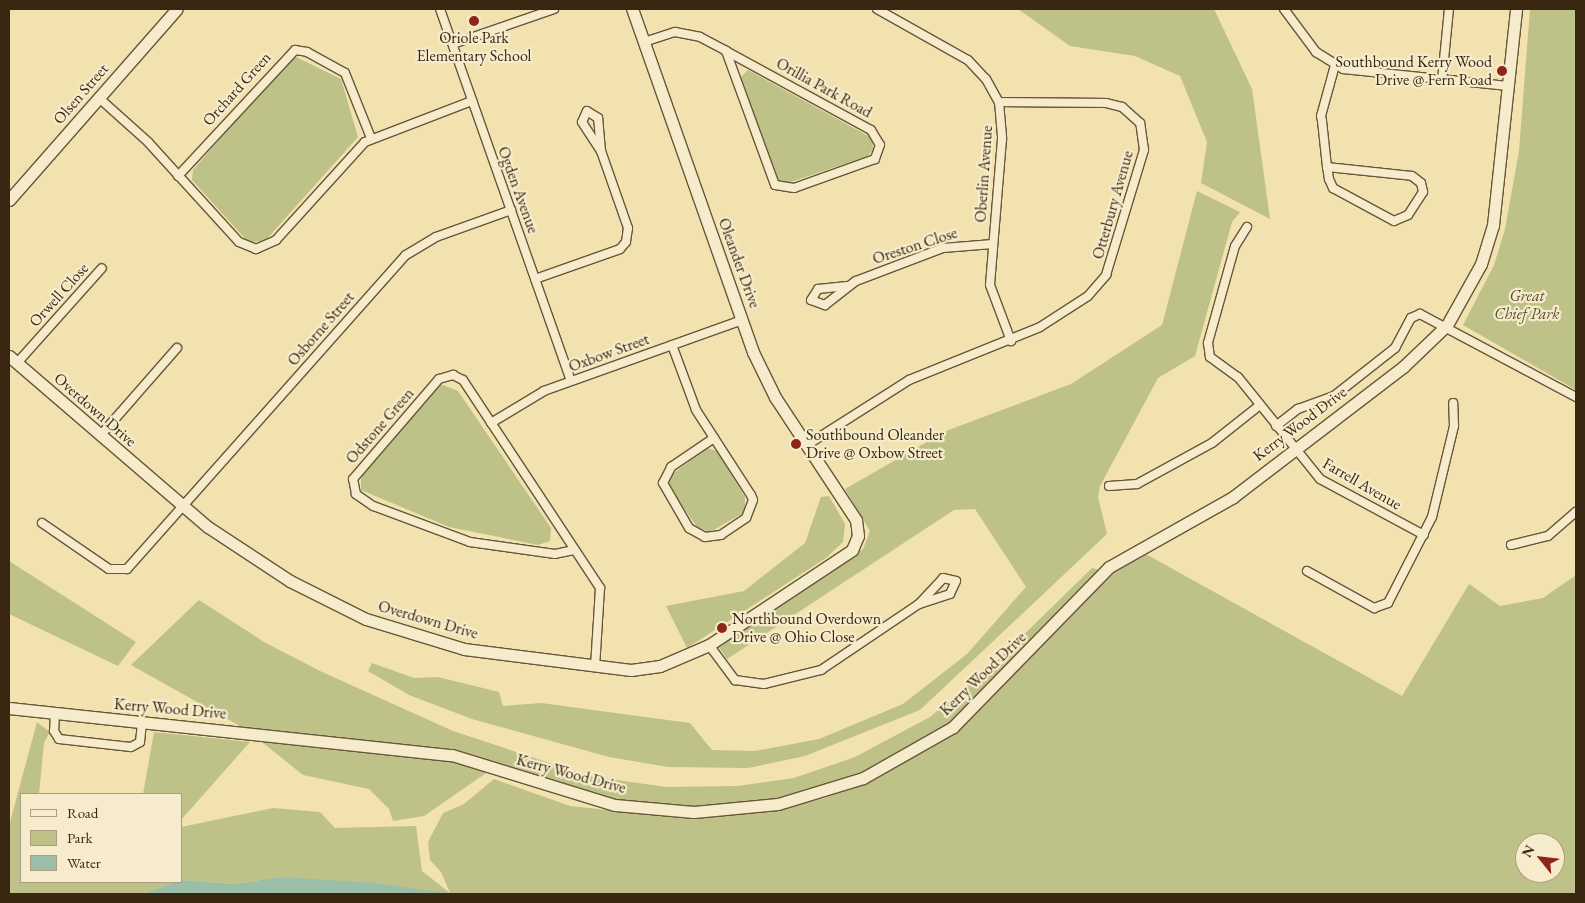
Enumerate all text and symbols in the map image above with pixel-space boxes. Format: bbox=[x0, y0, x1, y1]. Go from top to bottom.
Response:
marker: Oriole Park Elementary School bbox=[468, 15, 480, 27]
place label: Oriole Park Elementary School bbox=[417, 28, 531, 66]
street label: Orchard Green bbox=[199, 48, 275, 130]
place label: Southbound Kerry Wood Drive @ Fern Road bbox=[1336, 52, 1492, 90]
street label: Orillia Park Road bbox=[773, 54, 875, 122]
street label: Olsen Street bbox=[49, 60, 113, 128]
marker: Southbound Kerry Wood Drive @ Fern Road bbox=[1496, 65, 1508, 77]
street label: Oberlin Avenue bbox=[971, 125, 997, 223]
street label: Ogden Avenue bbox=[493, 144, 543, 236]
street label: Otterbury Avenue bbox=[1088, 149, 1138, 261]
street label: Oleander Drive bbox=[714, 215, 764, 311]
street label: Oreston Close bbox=[870, 223, 960, 269]
street label: Orwell Close bbox=[25, 259, 93, 331]
park label: Great Chief Park bbox=[1494, 286, 1560, 324]
street label: Osborne Street bbox=[284, 288, 358, 370]
street label: Oxbow Street bbox=[566, 330, 652, 376]
street label: Overdown Drive bbox=[50, 369, 140, 451]
street label: Kerry Wood Drive bbox=[1249, 383, 1351, 465]
street label: Odstone Green bbox=[342, 384, 418, 468]
place label: Southbound Oleander Drive @ Oxbow Street bbox=[806, 425, 944, 463]
marker: Southbound Oleander Drive @ Oxbow Street bbox=[790, 438, 802, 450]
street label: Farrell Avenue bbox=[1319, 454, 1405, 514]
street label: Overdown Drive bbox=[376, 597, 480, 643]
place label: Northbound Overdown Drive @ Ohio Close bbox=[732, 609, 881, 647]
marker: Northbound Overdown Drive @ Ohio Close bbox=[716, 622, 728, 634]
street label: Kerry Wood Drive bbox=[936, 628, 1030, 720]
street label: Kerry Wood Drive bbox=[113, 695, 227, 723]
street label: Kerry Wood Drive bbox=[514, 750, 628, 798]
legend bbox=[20, 793, 182, 883]
text: Road bbox=[67, 803, 98, 822]
text: Park bbox=[67, 828, 93, 847]
north arrow bbox=[1515, 833, 1565, 883]
text: N bbox=[1517, 842, 1538, 861]
text: Water bbox=[67, 853, 101, 872]

